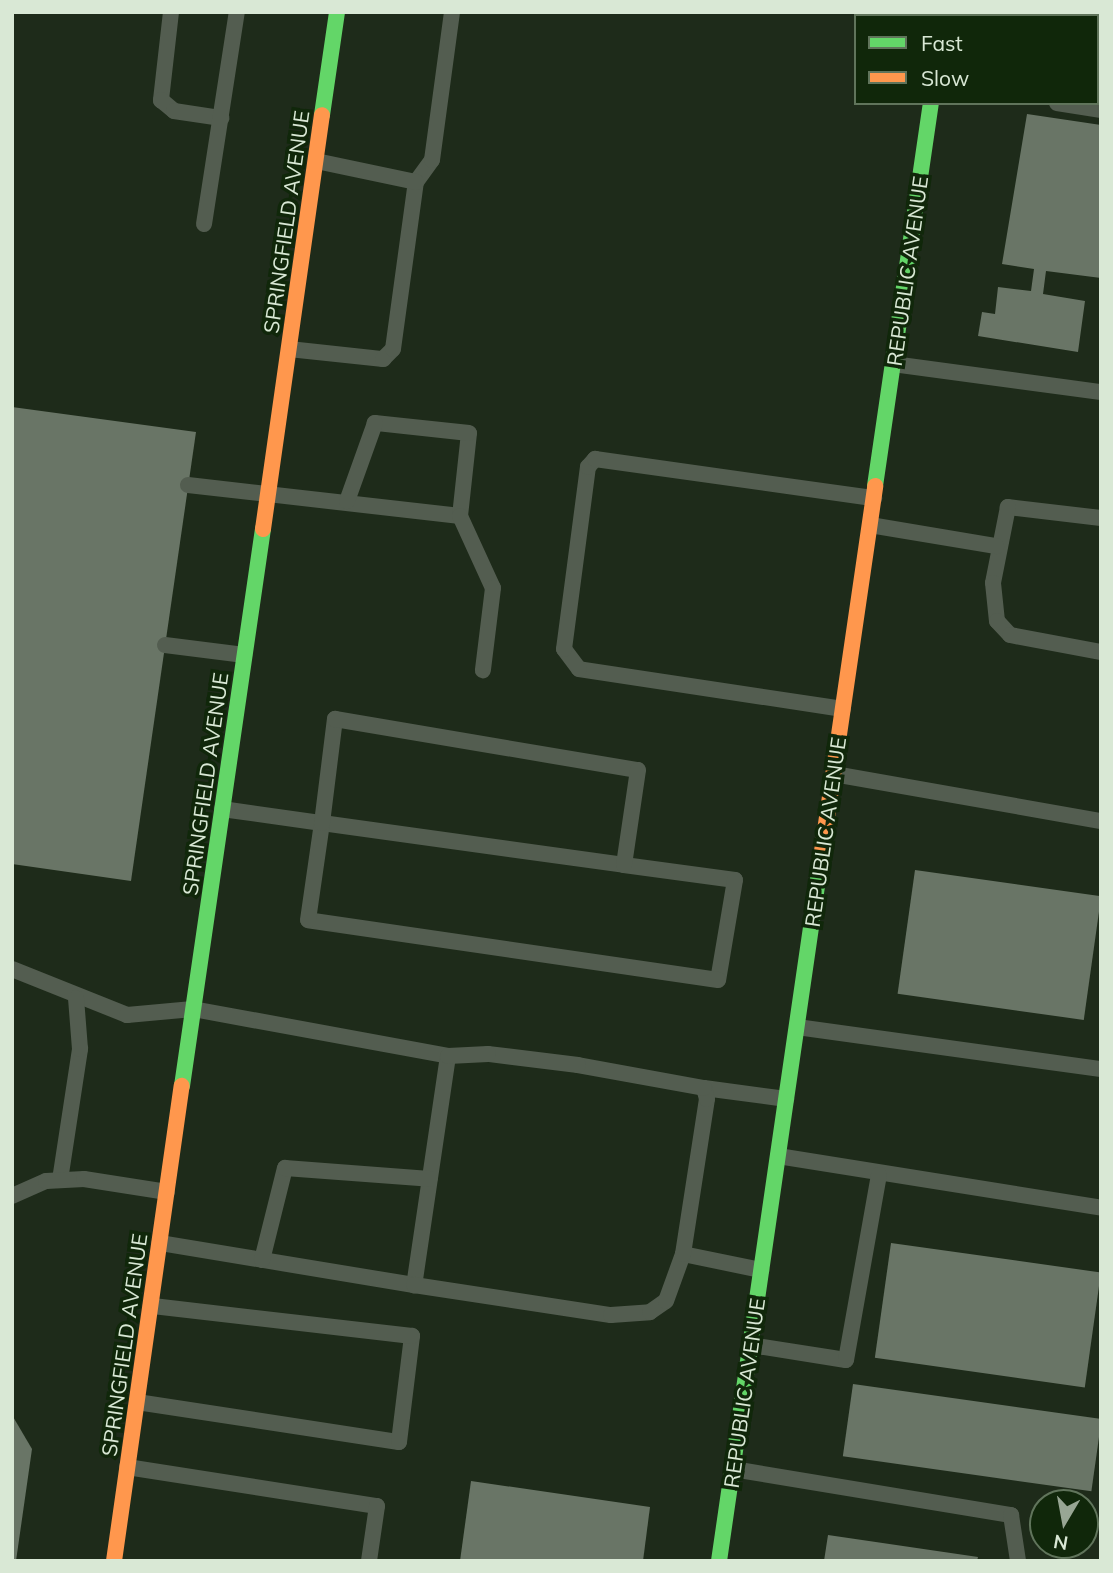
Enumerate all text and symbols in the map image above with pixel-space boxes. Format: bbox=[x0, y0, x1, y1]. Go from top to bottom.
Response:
legend bbox=[854, 14, 1099, 105]
text: Fast bbox=[921, 30, 963, 56]
text: Slow bbox=[921, 65, 969, 91]
street label: SPRINGFIELD AVENUE bbox=[258, 109, 314, 335]
street label: REPUBLIC AVENUE bbox=[881, 174, 933, 368]
street label: SPRINGFIELD AVENUE bbox=[177, 671, 233, 897]
street label: REPUBLIC AVENUE bbox=[799, 735, 851, 929]
street label: SPRINGFIELD AVENUE bbox=[96, 1232, 152, 1458]
street label: REPUBLIC AVENUE bbox=[718, 1296, 770, 1490]
north arrow bbox=[1029, 1489, 1099, 1559]
text: N bbox=[1052, 1530, 1070, 1556]

